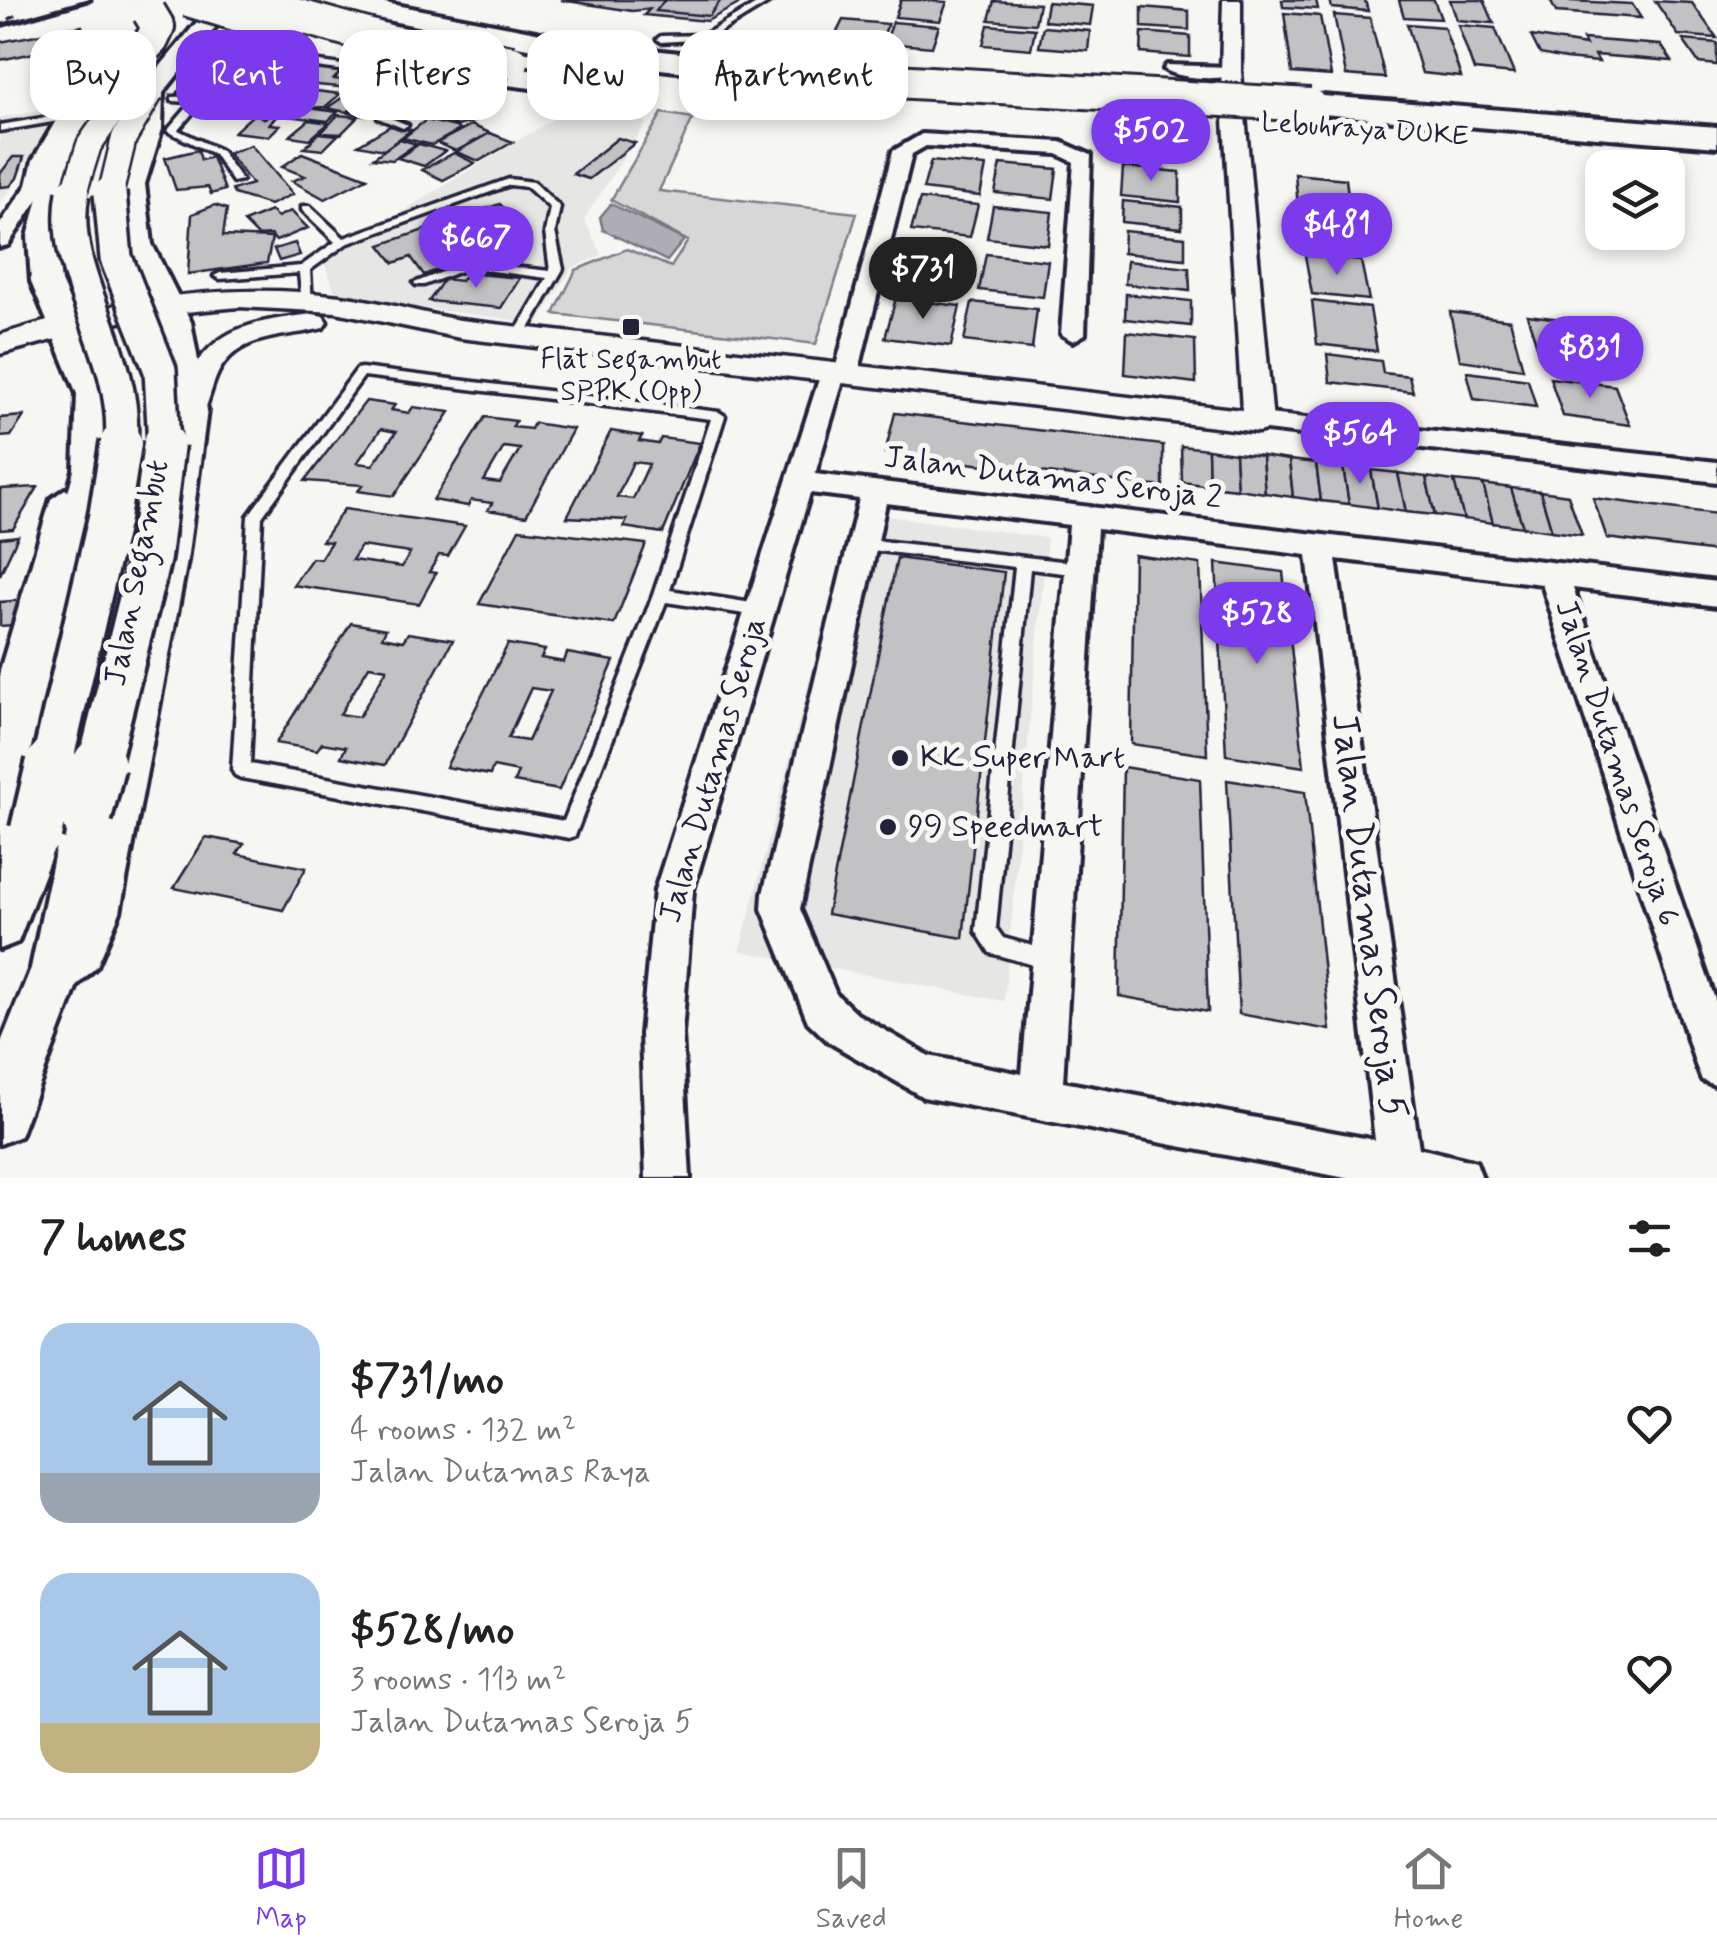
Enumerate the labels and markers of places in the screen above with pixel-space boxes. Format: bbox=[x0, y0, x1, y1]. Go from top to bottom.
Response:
pin: $502 bbox=[1092, 99, 1210, 184]
pin: $481 bbox=[1278, 193, 1396, 278]
pin: $667 bbox=[417, 206, 535, 291]
pin: $731 bbox=[864, 237, 982, 322]
marker: Flat Segambut SPPK (Opp) bbox=[620, 316, 642, 338]
pin: $831 bbox=[1531, 316, 1649, 401]
place label: Flat Segambut SPPK (Opp) bbox=[541, 342, 721, 411]
pin: $564 bbox=[1301, 402, 1419, 487]
pin: $528 bbox=[1198, 582, 1316, 667]
place label: KK Super Mart bbox=[920, 737, 1125, 779]
marker: KK Super Mart bbox=[889, 747, 911, 769]
place label: 99 Speedmart bbox=[908, 806, 1103, 848]
marker: 99 Speedmart bbox=[877, 816, 899, 838]

